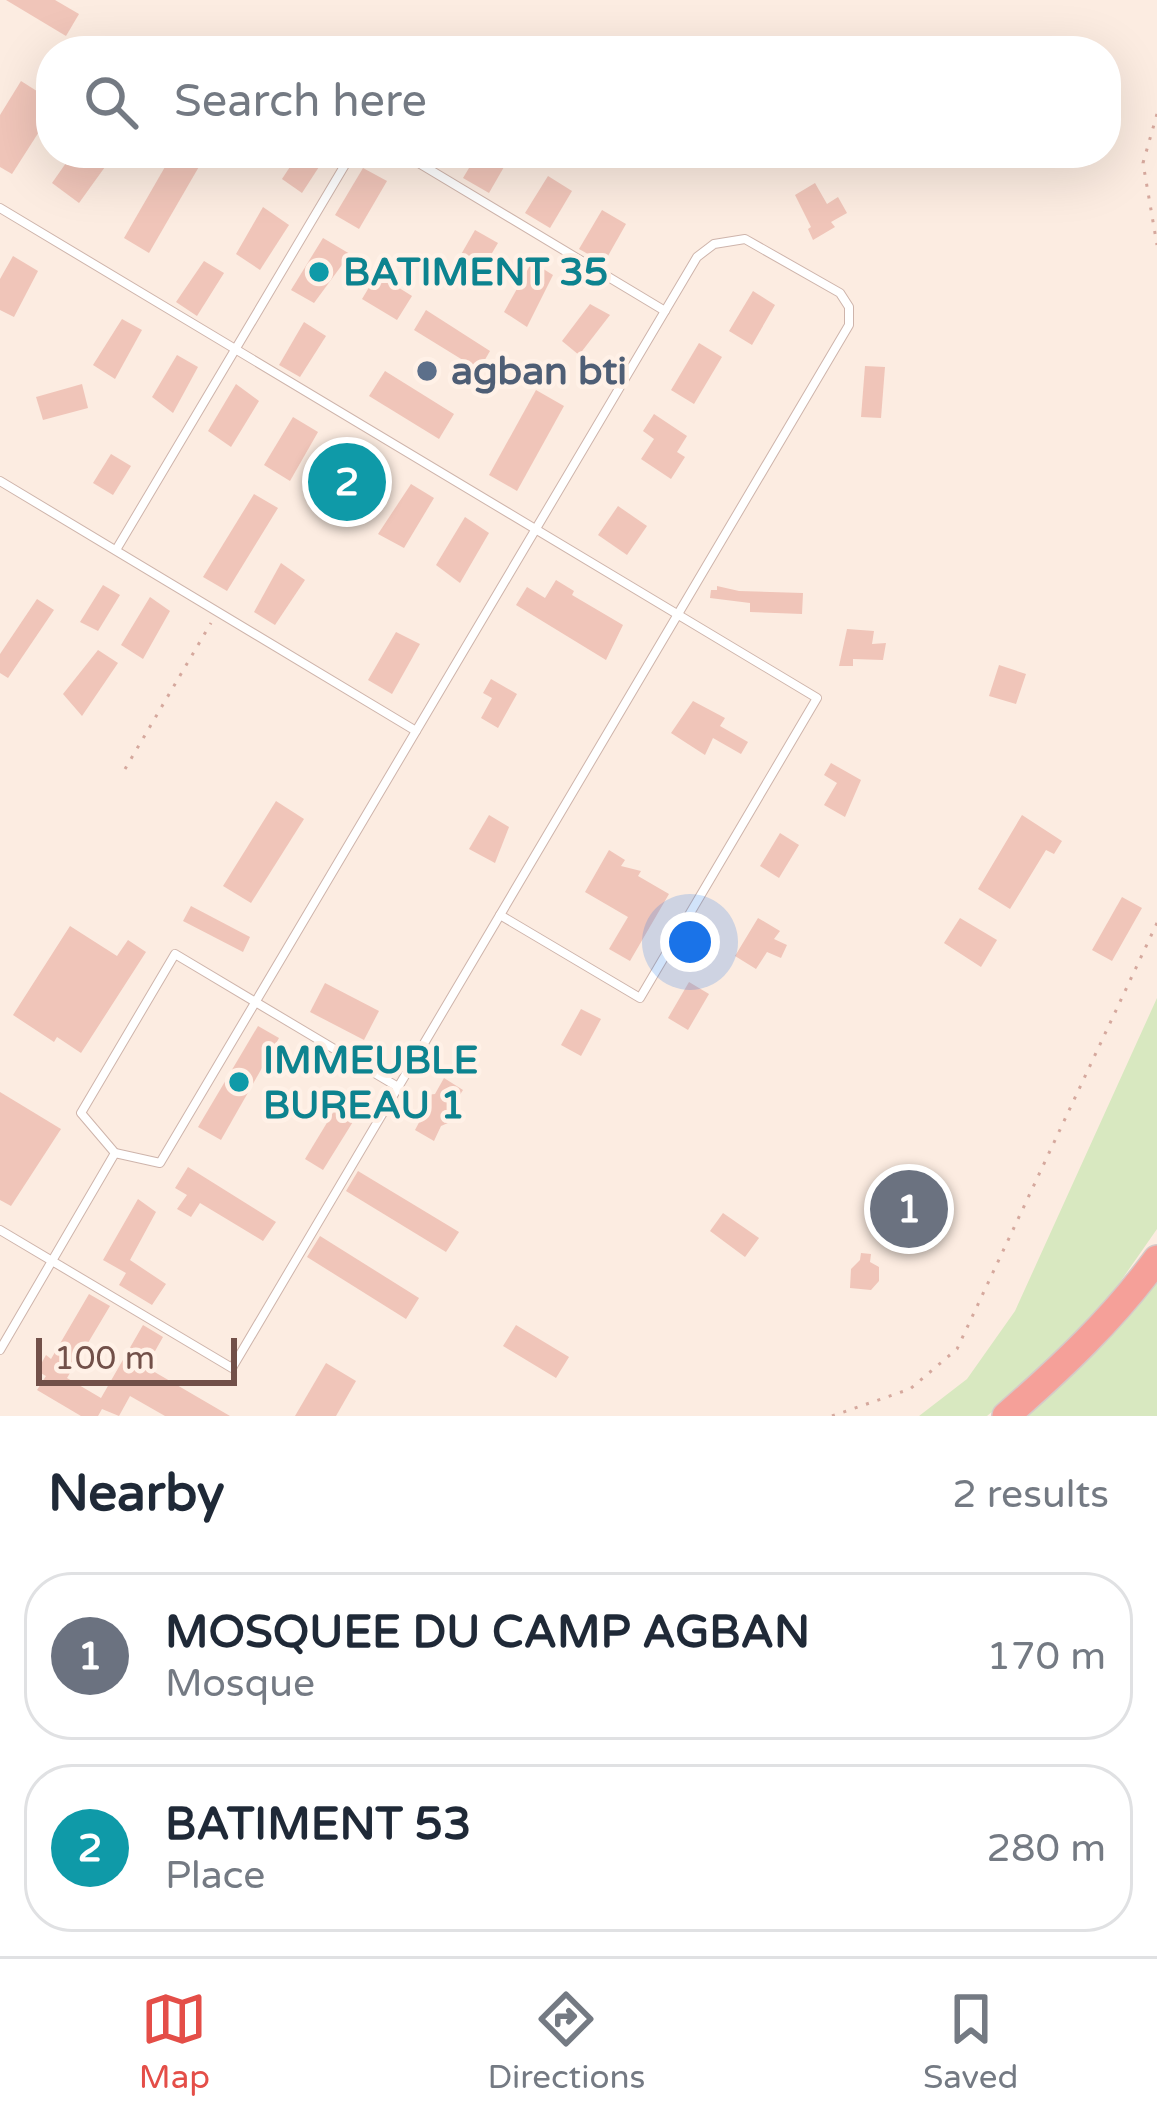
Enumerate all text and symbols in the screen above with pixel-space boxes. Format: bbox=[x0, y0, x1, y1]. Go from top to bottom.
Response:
search box bbox=[36, 36, 1121, 168]
icon: search bbox=[78, 69, 144, 135]
text: Search here bbox=[174, 75, 427, 129]
place label: BATIMENT 35 bbox=[343, 249, 608, 296]
marker: BATIMENT 35 bbox=[306, 259, 332, 285]
place label: agban bti bbox=[451, 348, 627, 395]
marker: agban bti bbox=[414, 358, 440, 384]
pin: 2 bbox=[308, 437, 386, 527]
your location bbox=[660, 912, 720, 972]
place label: IMMEUBLE BUREAU 1 bbox=[263, 1037, 478, 1129]
marker: IMMEUBLE BUREAU 1 bbox=[226, 1069, 252, 1095]
pin: 1 bbox=[870, 1164, 948, 1254]
scale bar bbox=[36, 1332, 237, 1385]
text: 100 m bbox=[54, 1339, 155, 1378]
text: Nearby bbox=[48, 1463, 225, 1525]
text: 2 results bbox=[952, 1471, 1109, 1518]
text: MOSQUEE DU CAMP AGBAN bbox=[165, 1606, 810, 1660]
text: 1 bbox=[78, 1633, 102, 1680]
text: 170 m bbox=[987, 1633, 1106, 1680]
text: Mosque bbox=[165, 1660, 315, 1707]
text: BATIMENT 53 bbox=[165, 1798, 471, 1852]
text: 2 bbox=[78, 1825, 102, 1872]
text: 280 m bbox=[987, 1825, 1106, 1872]
text: Place bbox=[165, 1852, 265, 1899]
tab: Map bbox=[139, 1986, 210, 2097]
tab: Directions bbox=[488, 1986, 645, 2097]
tab: Saved bbox=[923, 1986, 1018, 2097]

